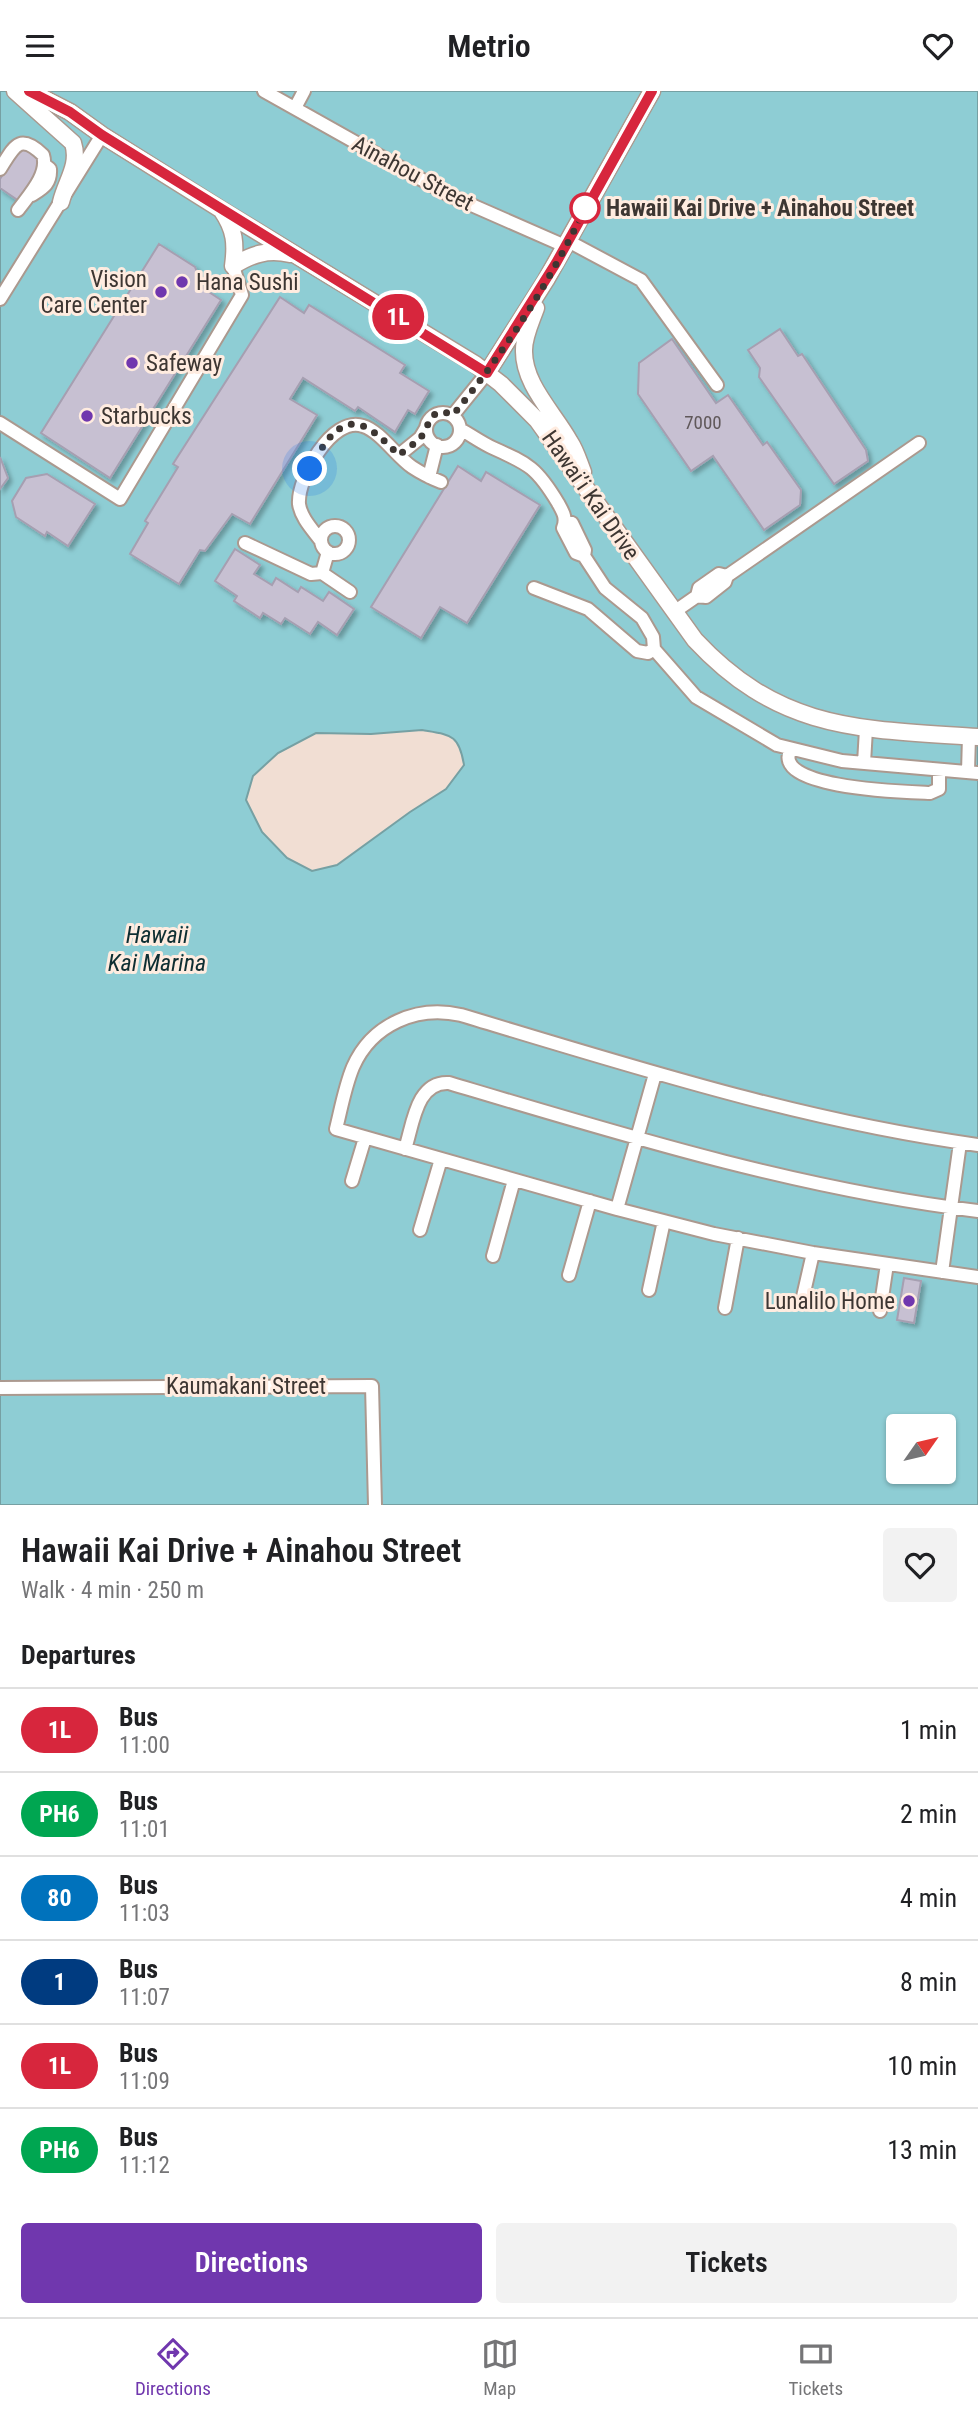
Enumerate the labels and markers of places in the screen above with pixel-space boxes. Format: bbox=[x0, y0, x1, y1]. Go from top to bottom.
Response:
marker: Hawaii Kai Drive + Ainahou Street bbox=[570, 193, 600, 223]
place label: Hawaii Kai Drive + Ainahou Street bbox=[606, 195, 914, 222]
place label: Vision Care Center bbox=[41, 266, 147, 319]
place label: Hana Sushi bbox=[196, 269, 299, 296]
marker: Hana Sushi bbox=[174, 274, 190, 290]
marker: Vision Care Center bbox=[153, 284, 169, 300]
place label: Safeway bbox=[146, 350, 223, 377]
marker: Safeway bbox=[124, 355, 140, 371]
place label: Starbucks bbox=[101, 403, 192, 430]
marker: Starbucks bbox=[79, 408, 95, 424]
place label: Lunalilo Home bbox=[765, 1288, 895, 1315]
marker: Lunalilo Home bbox=[901, 1293, 917, 1309]

